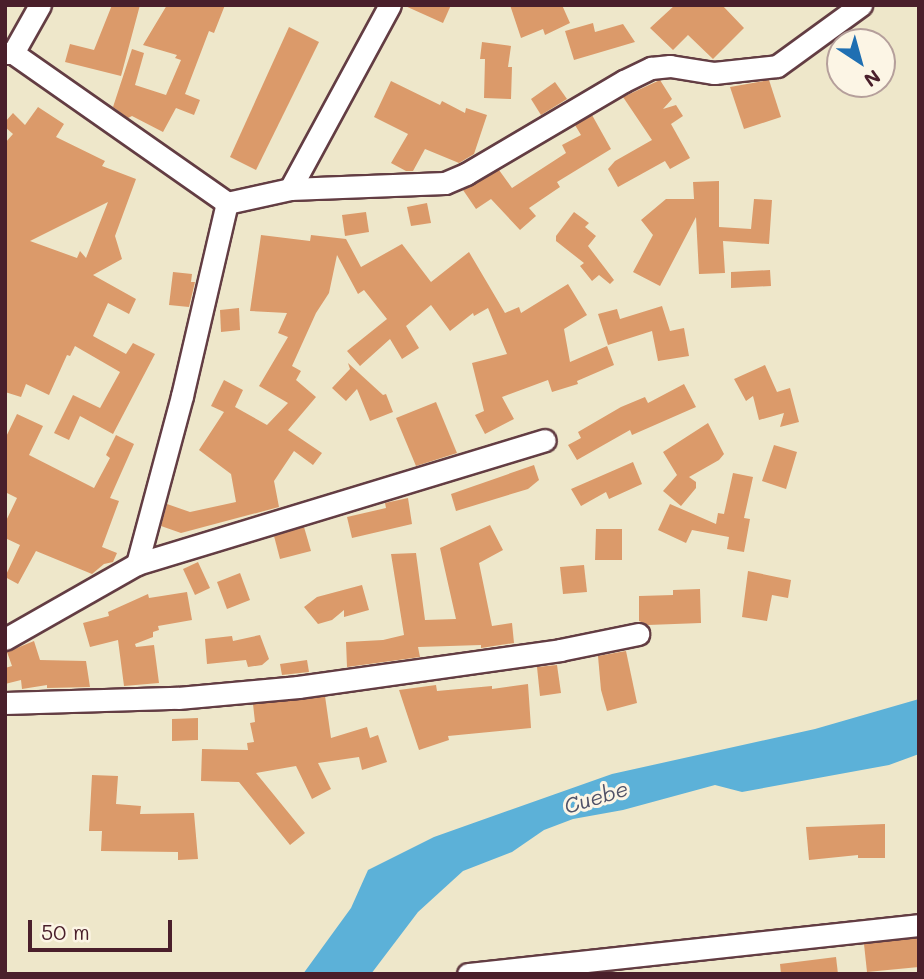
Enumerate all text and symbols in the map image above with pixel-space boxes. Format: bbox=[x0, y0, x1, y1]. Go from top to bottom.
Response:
north arrow bbox=[826, 28, 896, 98]
text: N bbox=[859, 64, 886, 93]
water label: Cuebe bbox=[561, 775, 631, 819]
scale bar bbox=[32, 906, 175, 950]
text: 50 m bbox=[41, 918, 90, 945]

